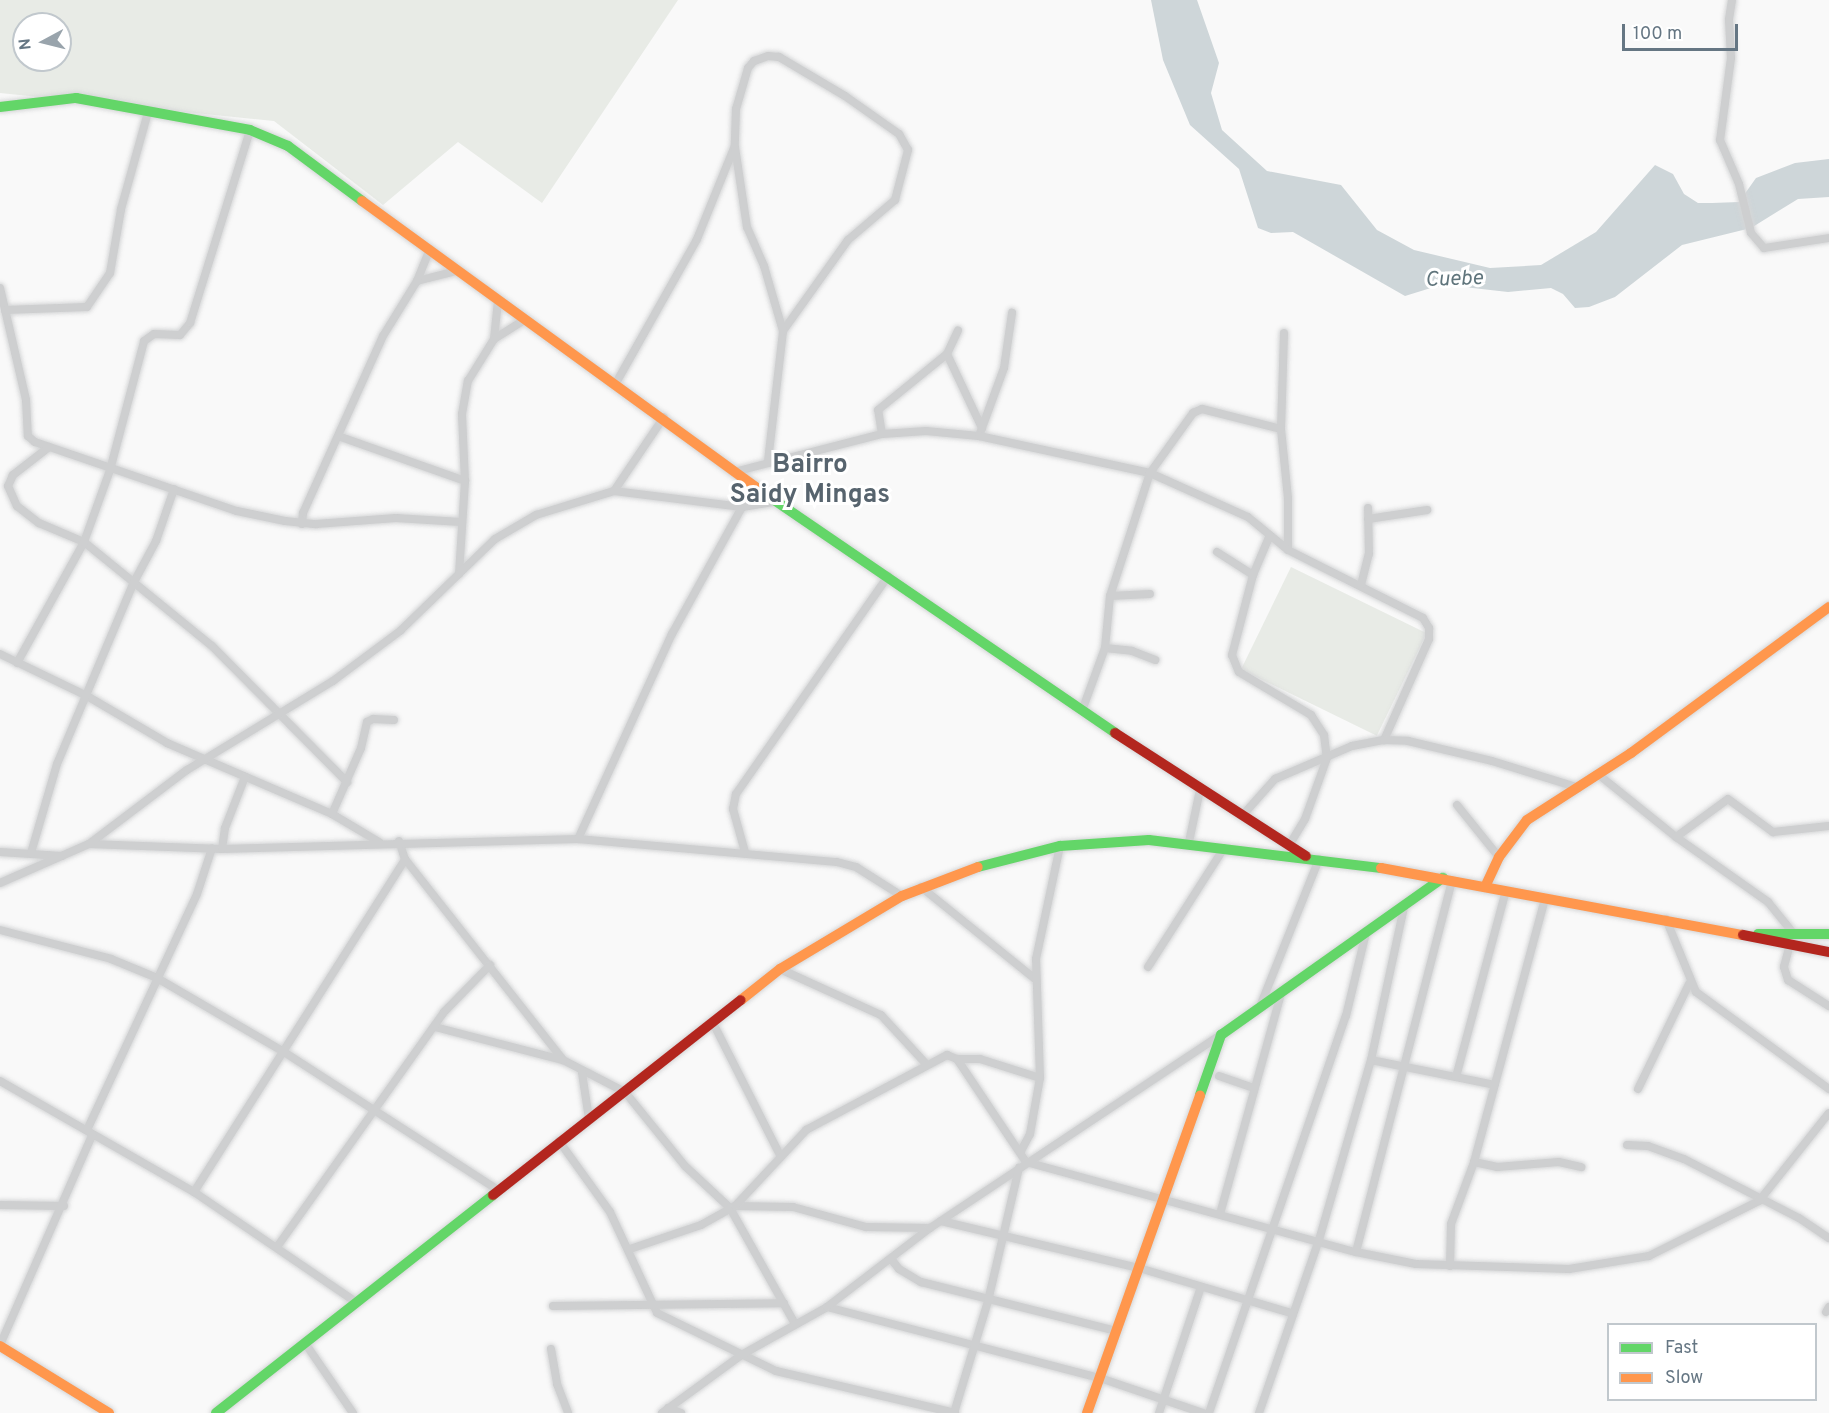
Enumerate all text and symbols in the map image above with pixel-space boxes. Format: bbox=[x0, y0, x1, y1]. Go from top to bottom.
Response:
north arrow bbox=[12, 12, 72, 72]
scale bar bbox=[1625, 12, 1740, 50]
text: 100 m bbox=[1633, 23, 1682, 46]
text: N bbox=[15, 37, 37, 51]
water label: Cuebe bbox=[1425, 266, 1483, 294]
district label: Bairro Saidy Mingas bbox=[730, 450, 890, 512]
legend bbox=[1607, 1323, 1817, 1401]
text: Fast bbox=[1665, 1337, 1698, 1360]
text: Slow bbox=[1665, 1367, 1703, 1390]

